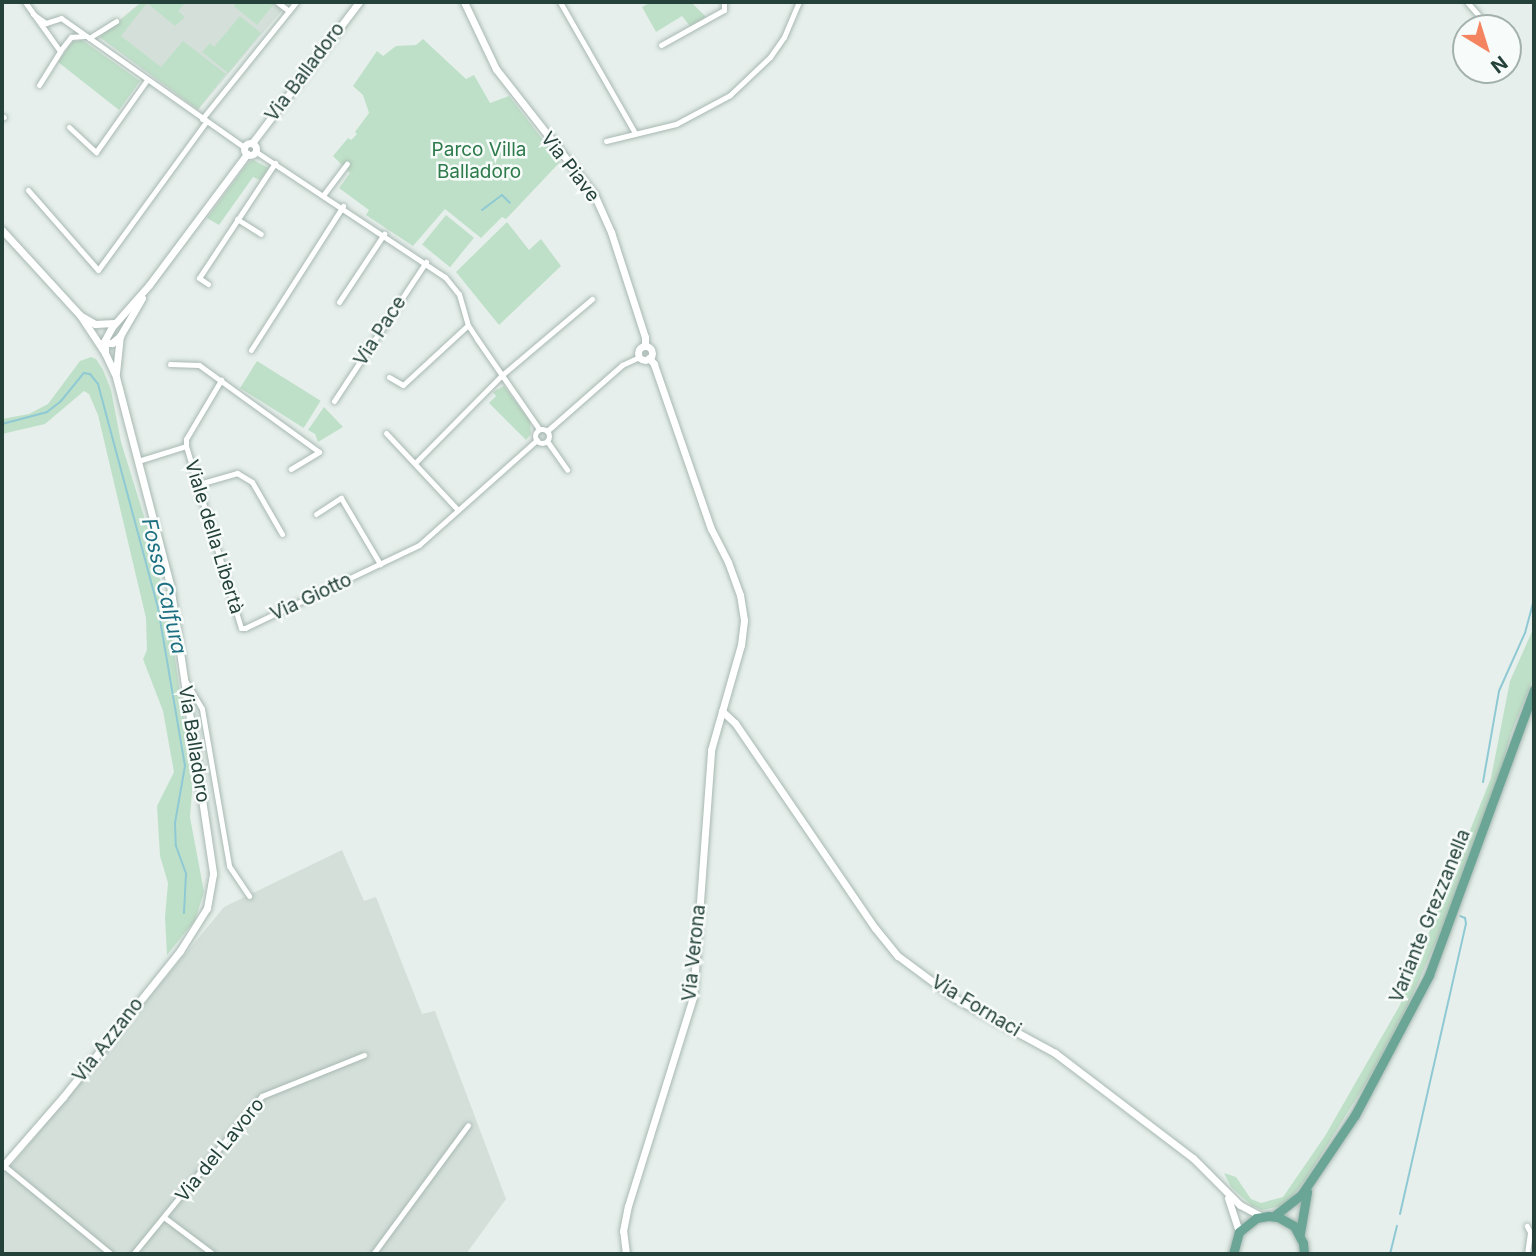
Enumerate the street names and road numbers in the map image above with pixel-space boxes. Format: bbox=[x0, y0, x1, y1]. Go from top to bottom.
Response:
street label: Via Balladoro bbox=[260, 18, 350, 126]
street label: Via Piave bbox=[536, 128, 604, 206]
street label: Via Pace bbox=[349, 292, 411, 370]
street label: Viale della Libertà bbox=[180, 457, 248, 617]
street label: Via Giotto bbox=[267, 568, 355, 626]
street label: Via Balladoro bbox=[174, 684, 214, 804]
street label: Variante Grezzanella bbox=[1385, 826, 1475, 1006]
street label: Via Verona bbox=[678, 904, 710, 1002]
street label: Via Fornaci bbox=[927, 970, 1025, 1042]
street label: Via Azzano bbox=[68, 993, 148, 1087]
street label: Via del Lavoro bbox=[171, 1093, 269, 1207]

